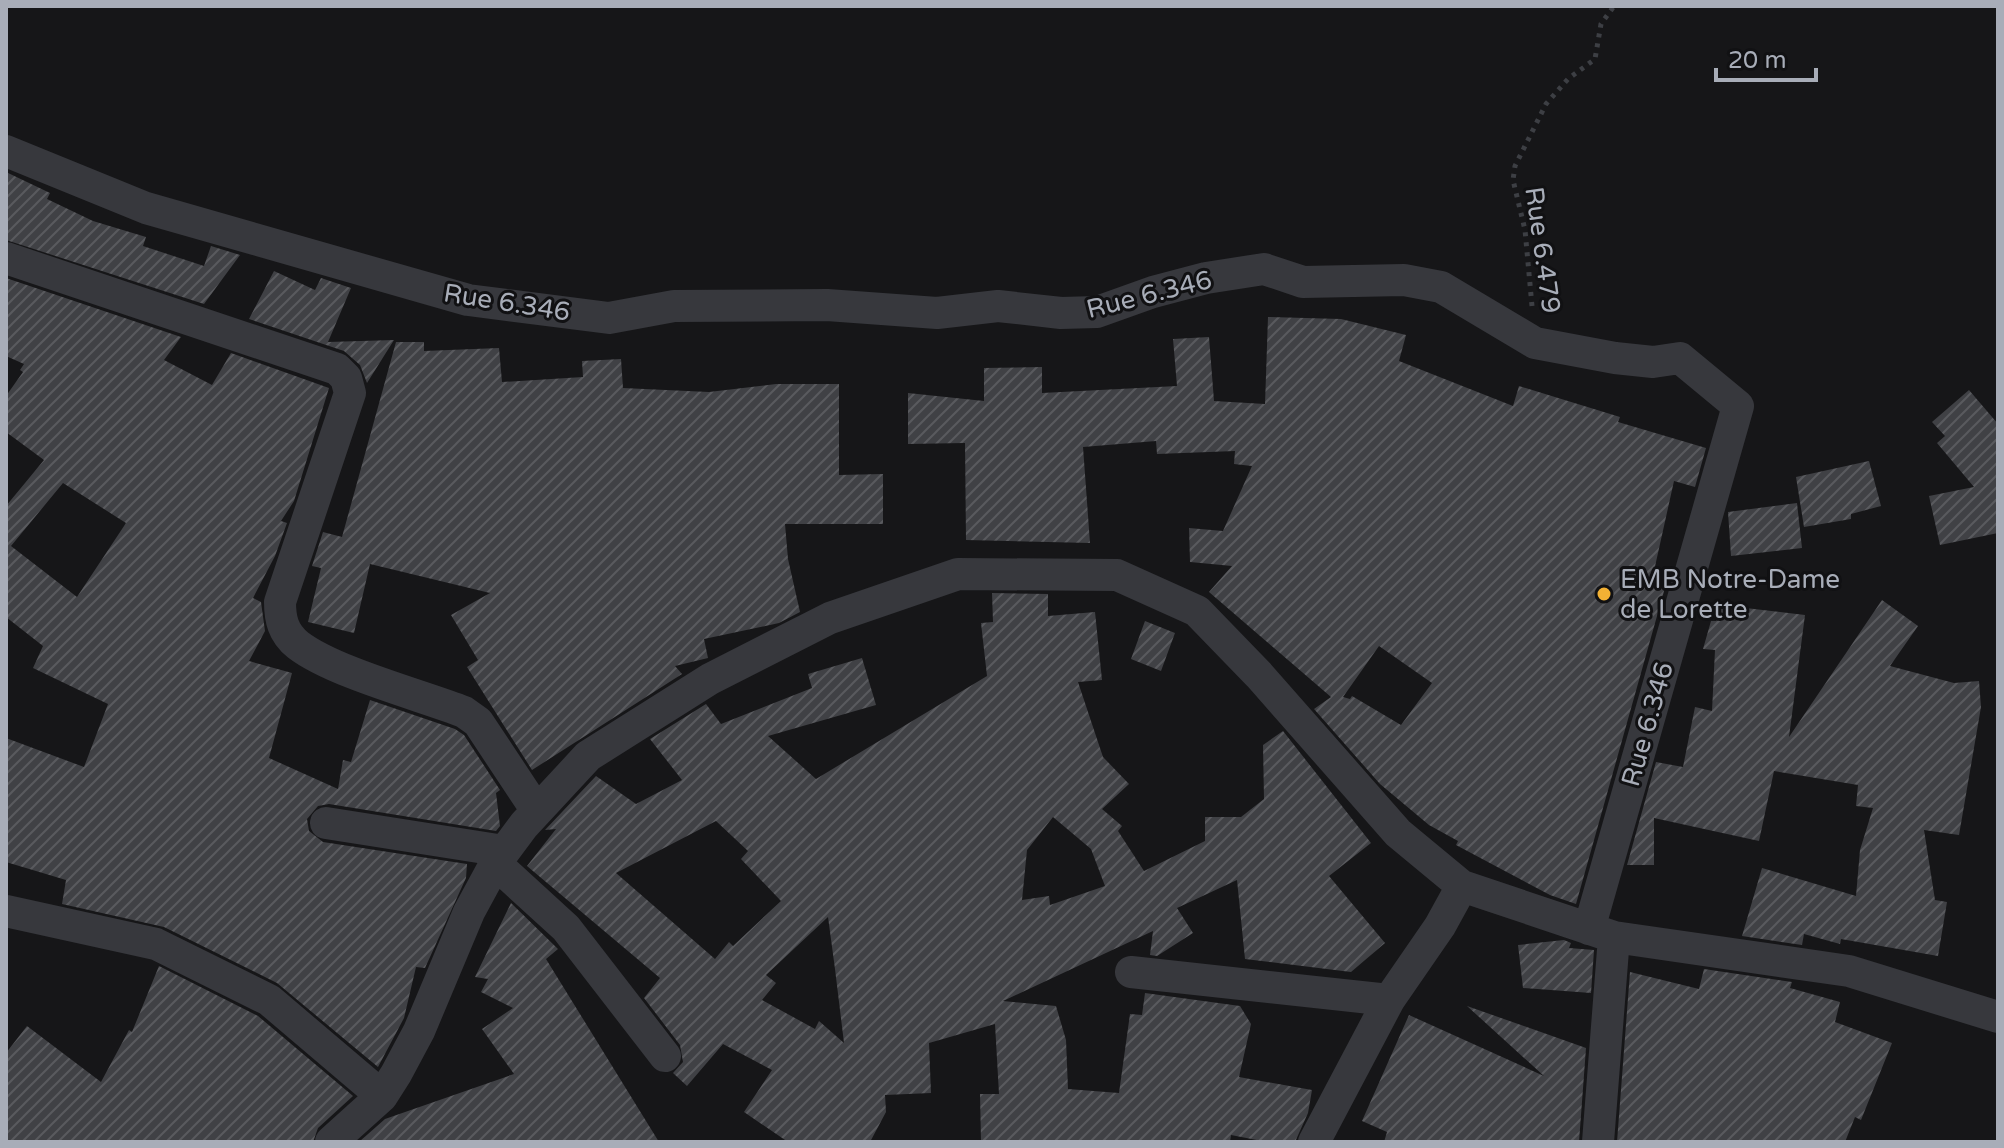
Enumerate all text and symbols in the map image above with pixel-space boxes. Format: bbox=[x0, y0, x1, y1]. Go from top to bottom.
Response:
scale bar bbox=[1716, 32, 1816, 82]
text: 20 m bbox=[1728, 46, 1786, 75]
street label: Rue 6.479 bbox=[1518, 185, 1567, 315]
street label: Rue 6.346 bbox=[1083, 264, 1215, 325]
street label: Rue 6.346 bbox=[441, 277, 573, 328]
place label: EMB Notre-Dame de Lorette bbox=[1620, 564, 1840, 625]
marker: EMB Notre-Dame de Lorette bbox=[1595, 585, 1613, 603]
street label: Rue 6.346 bbox=[1615, 658, 1680, 790]

